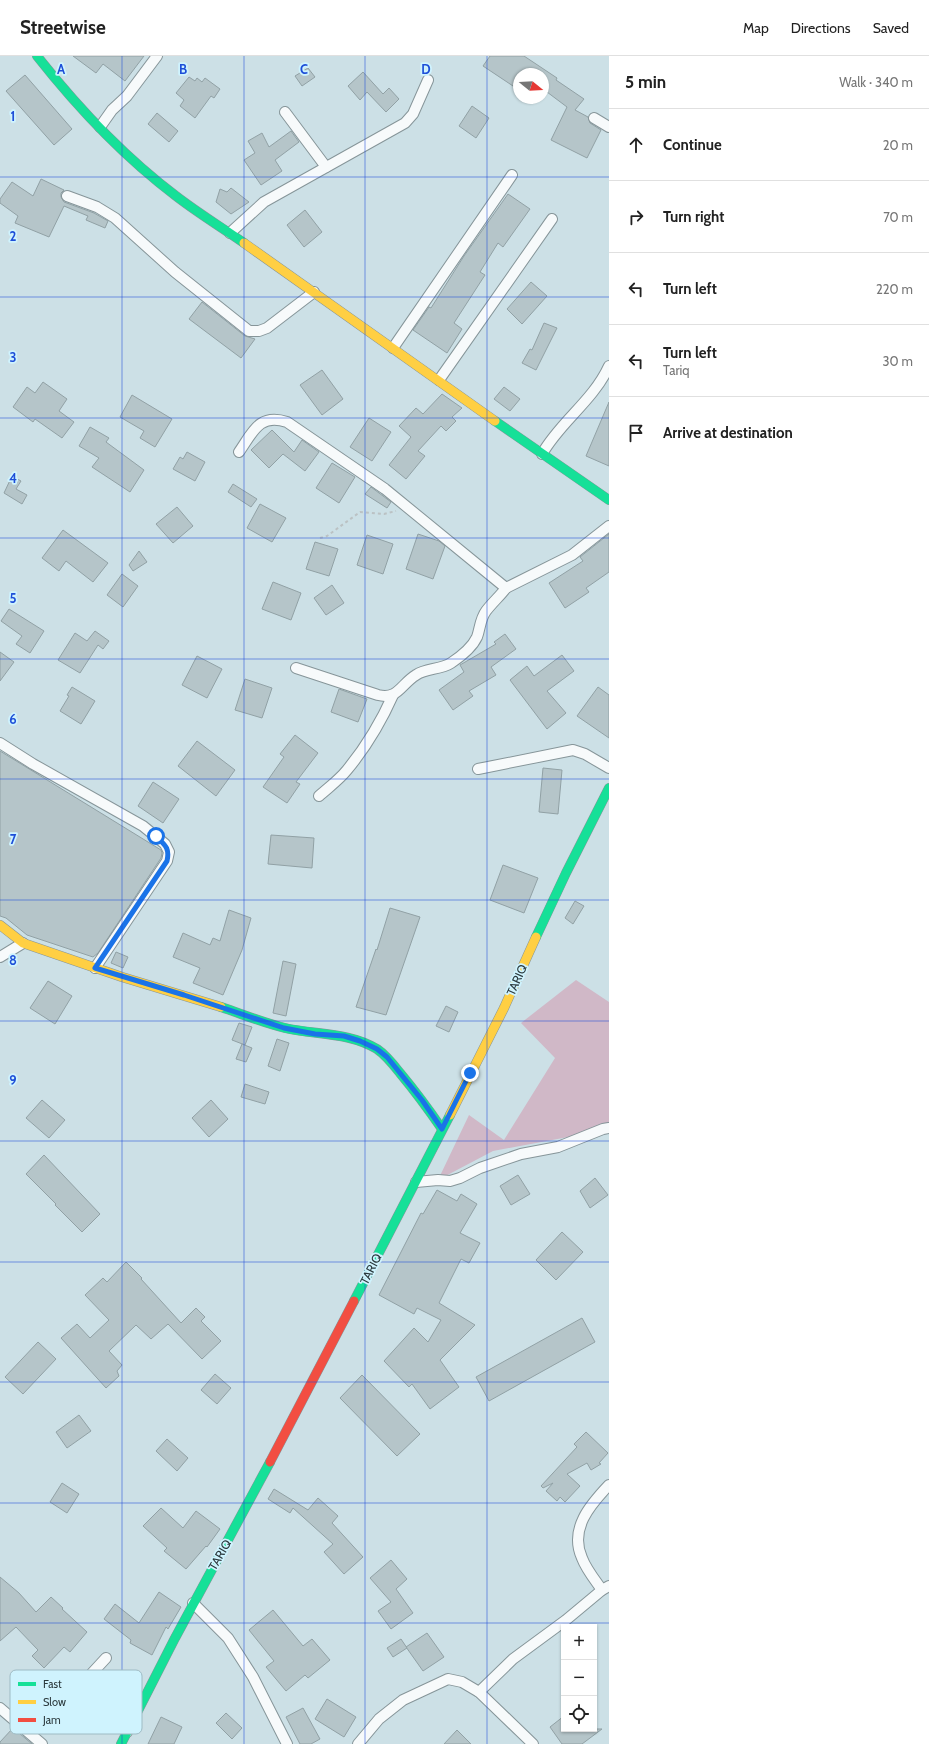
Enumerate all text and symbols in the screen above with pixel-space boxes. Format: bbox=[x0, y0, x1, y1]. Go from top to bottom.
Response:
text: Streetwise bbox=[20, 16, 106, 39]
text: Map bbox=[743, 19, 769, 37]
text: Directions bbox=[791, 19, 851, 37]
text: Saved bbox=[873, 19, 909, 37]
text: A bbox=[57, 61, 66, 77]
text: B bbox=[179, 61, 187, 77]
text: C bbox=[300, 61, 308, 77]
text: D bbox=[421, 61, 431, 77]
north arrow bbox=[513, 68, 549, 104]
text: 5 min bbox=[625, 72, 666, 92]
text: Walk · 340 m bbox=[839, 74, 913, 90]
text: 1 bbox=[11, 108, 15, 124]
icon: ahead bbox=[625, 134, 647, 156]
text: Continue bbox=[663, 136, 722, 154]
text: 20 m bbox=[883, 137, 913, 153]
icon: right bbox=[625, 206, 647, 228]
text: Turn right bbox=[663, 208, 724, 226]
text: 70 m bbox=[883, 209, 913, 225]
text: 2 bbox=[10, 228, 17, 244]
icon: left bbox=[625, 278, 647, 300]
text: Turn left bbox=[663, 280, 717, 298]
text: 220 m bbox=[876, 281, 913, 297]
text: Turn left bbox=[663, 344, 717, 362]
text: 3 bbox=[9, 349, 17, 365]
icon: left bbox=[625, 350, 647, 372]
text: 30 m bbox=[883, 353, 913, 369]
text: Tariq bbox=[663, 362, 689, 378]
icon: arrive bbox=[625, 422, 647, 444]
text: Arrive at destination bbox=[663, 424, 793, 442]
text: 4 bbox=[9, 470, 17, 486]
text: 5 bbox=[10, 590, 17, 606]
text: 6 bbox=[9, 711, 17, 727]
route start bbox=[147, 827, 165, 845]
text: 7 bbox=[10, 831, 17, 847]
text: 8 bbox=[9, 952, 17, 968]
street label: TARIQ bbox=[503, 962, 530, 998]
route end bbox=[461, 1064, 479, 1082]
text: 9 bbox=[9, 1072, 17, 1088]
street label: TARIQ bbox=[356, 1251, 385, 1287]
street label: TARIQ bbox=[205, 1537, 234, 1573]
map controls bbox=[561, 1624, 597, 1732]
button: + bbox=[561, 1624, 597, 1660]
button: − bbox=[561, 1660, 597, 1696]
legend bbox=[10, 1670, 142, 1734]
text: Fast bbox=[43, 1677, 62, 1691]
text: Slow bbox=[43, 1695, 66, 1709]
button: locate bbox=[561, 1696, 597, 1732]
text: Jam bbox=[42, 1713, 61, 1727]

